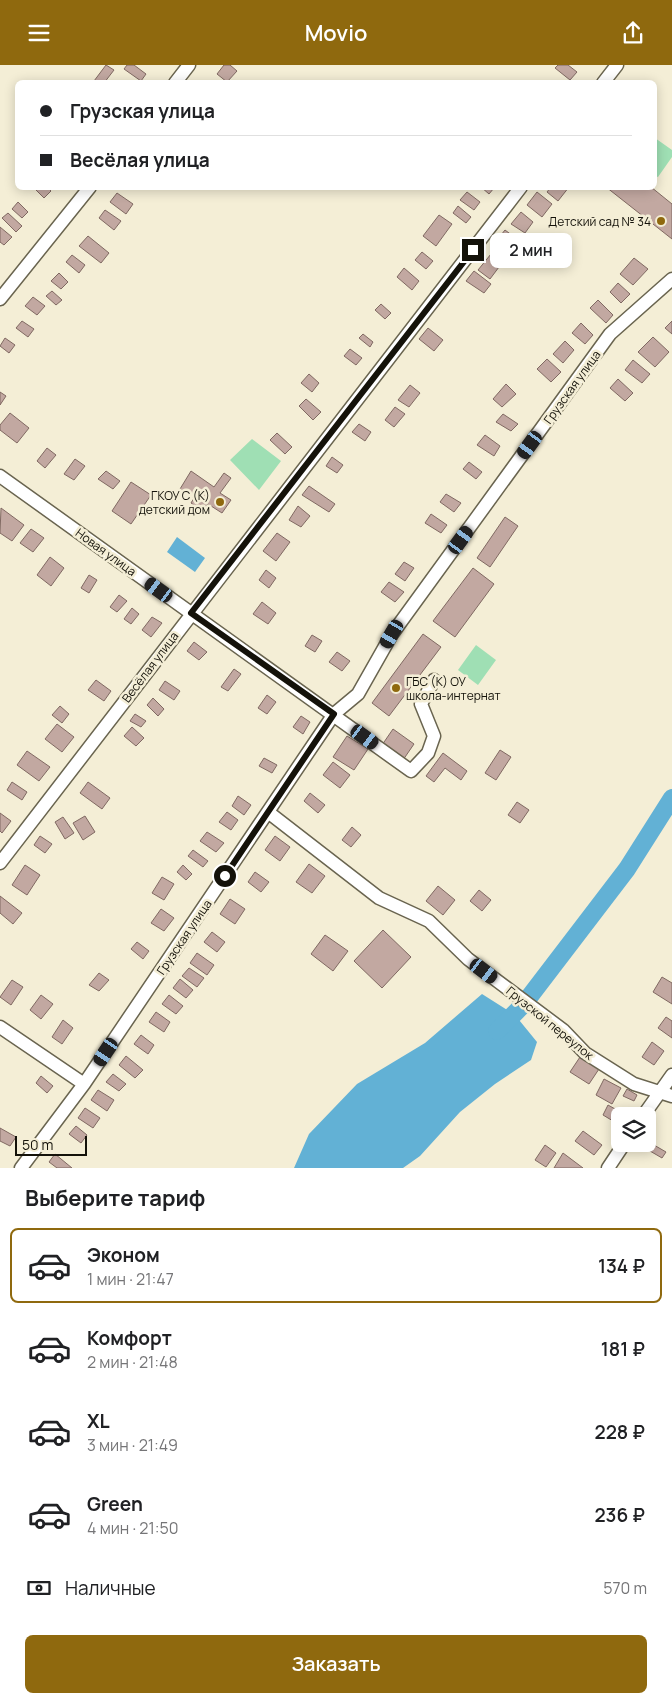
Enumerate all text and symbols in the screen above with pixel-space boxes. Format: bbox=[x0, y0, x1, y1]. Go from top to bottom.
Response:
text: Movio bbox=[305, 18, 367, 48]
icon: menu bbox=[25, 19, 53, 47]
icon: share bbox=[619, 19, 647, 47]
text: Грузская улица bbox=[70, 98, 215, 124]
text: Весёлая улица bbox=[70, 147, 210, 173]
place label: Детский сад № 34 bbox=[548, 213, 651, 230]
marker: Детский сад № 34 bbox=[655, 215, 667, 227]
callout: 2 мин bbox=[490, 233, 573, 267]
route end bbox=[462, 239, 484, 261]
text: 2 мин bbox=[509, 239, 553, 261]
street label: Грузская улица bbox=[539, 347, 605, 427]
car bbox=[515, 428, 544, 462]
place label: ГКОУ С (К) детский дом bbox=[139, 487, 210, 518]
marker: ГКОУ С (К) детский дом bbox=[214, 496, 226, 508]
car bbox=[446, 523, 475, 557]
street label: Новая улица bbox=[72, 524, 140, 580]
car bbox=[142, 575, 175, 605]
car bbox=[378, 617, 405, 651]
street label: Весёлая улица bbox=[118, 628, 182, 706]
place label: ГБС (К) ОУ школа-интернат bbox=[406, 673, 501, 704]
marker: ГБС (К) ОУ школа-интернат bbox=[390, 682, 402, 694]
car bbox=[348, 722, 381, 752]
route start bbox=[214, 865, 236, 887]
street label: Грузская улица bbox=[153, 896, 215, 978]
car bbox=[467, 956, 500, 986]
street label: Грузской переулок bbox=[503, 982, 598, 1064]
car bbox=[91, 1035, 120, 1069]
map controls bbox=[611, 1107, 656, 1152]
button: layers bbox=[611, 1107, 656, 1152]
scale bar bbox=[15, 1133, 88, 1156]
text: 50 m bbox=[22, 1135, 53, 1154]
text: Выберите тариф bbox=[25, 1183, 205, 1213]
text: Эконом bbox=[87, 1242, 160, 1268]
icon: car bbox=[27, 1243, 72, 1288]
text: 134 ₽ bbox=[598, 1253, 645, 1279]
text: 1 мин · 21:47 bbox=[87, 1268, 174, 1290]
text: Комфорт bbox=[87, 1325, 172, 1351]
icon: car bbox=[27, 1326, 72, 1371]
text: 181 ₽ bbox=[601, 1336, 645, 1362]
text: 2 мин · 21:48 bbox=[87, 1351, 178, 1373]
text: XL bbox=[87, 1408, 110, 1434]
icon: car bbox=[27, 1409, 72, 1454]
text: 228 ₽ bbox=[595, 1419, 645, 1445]
text: 3 мин · 21:49 bbox=[87, 1434, 178, 1456]
text: Green bbox=[87, 1491, 143, 1517]
icon: car bbox=[27, 1492, 72, 1537]
text: 236 ₽ bbox=[594, 1502, 645, 1528]
text: 4 мин · 21:50 bbox=[87, 1517, 178, 1539]
icon: cash bbox=[25, 1574, 53, 1602]
text: Наличные bbox=[65, 1575, 156, 1601]
text: 570 m bbox=[603, 1577, 647, 1599]
button: Заказать bbox=[25, 1635, 647, 1693]

